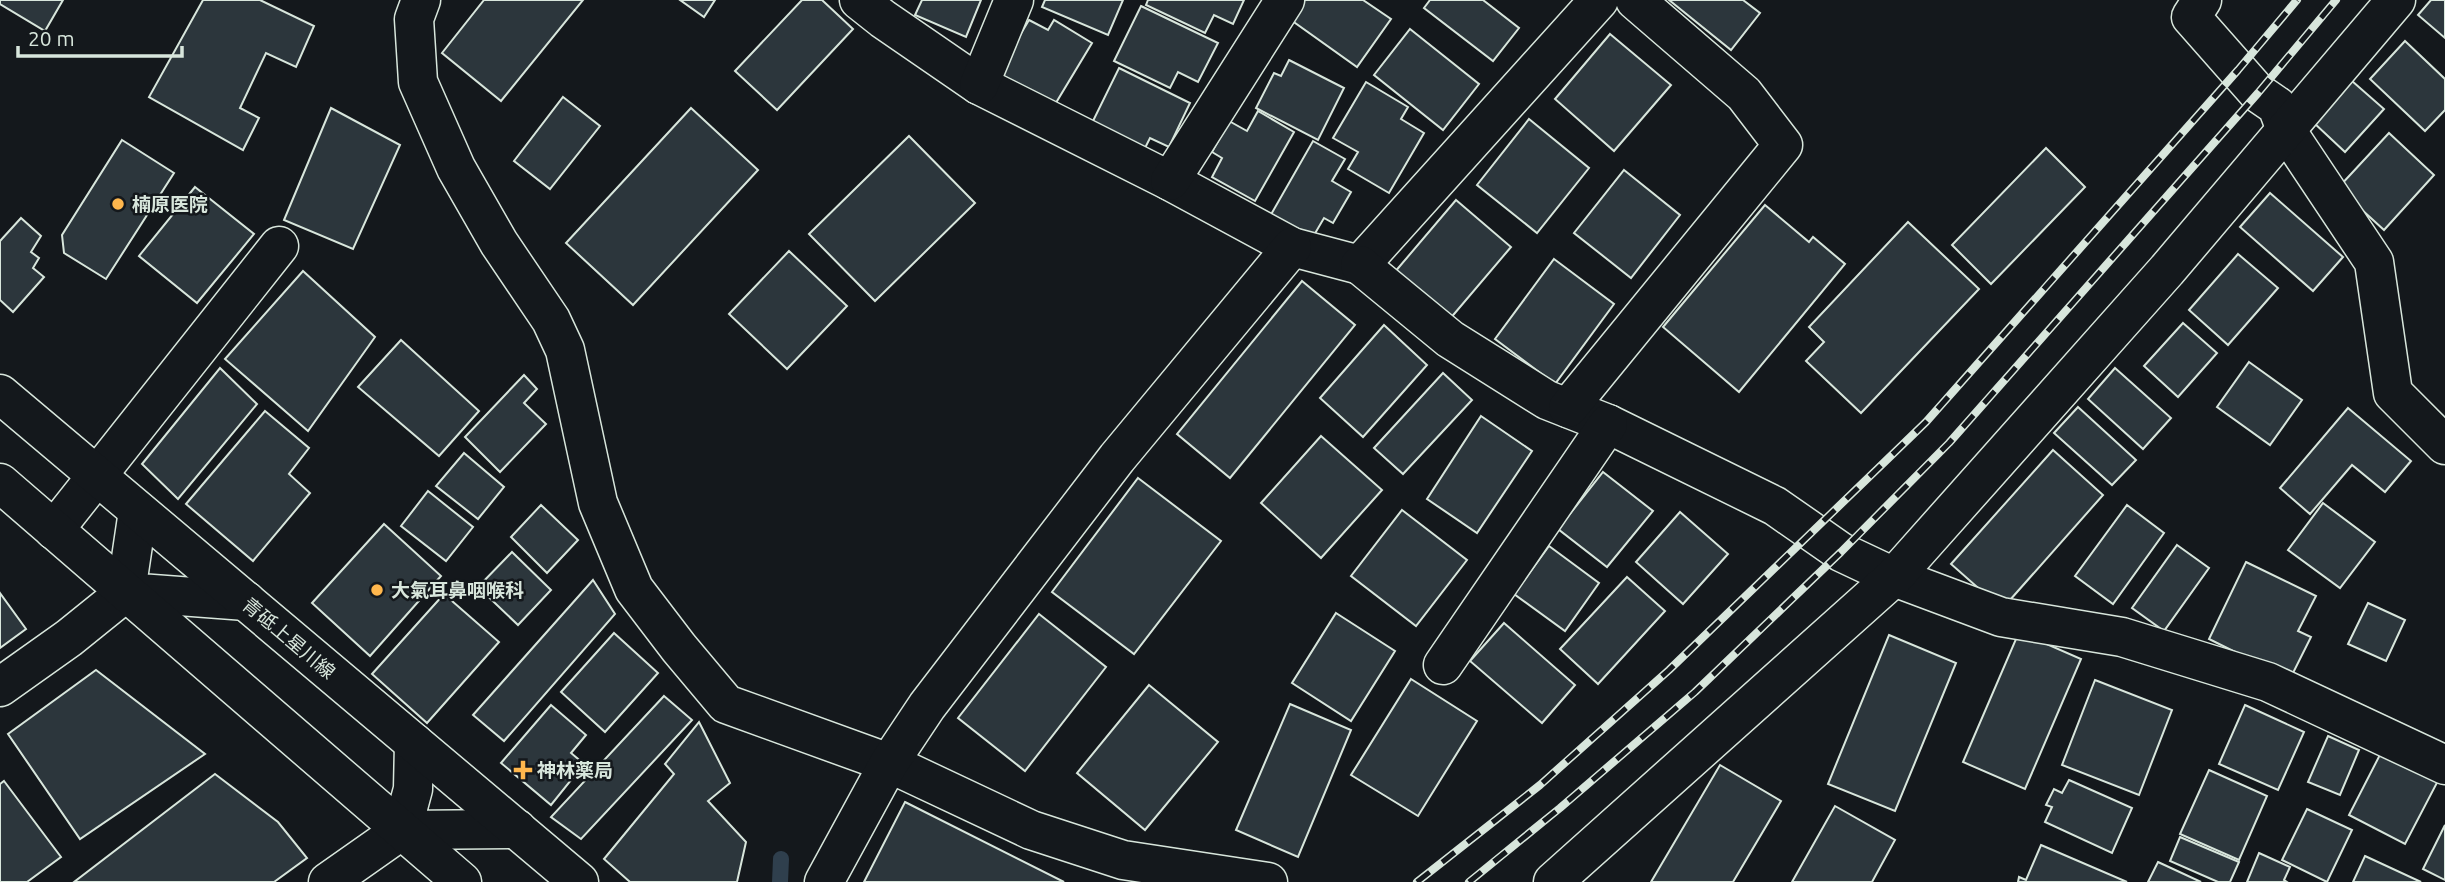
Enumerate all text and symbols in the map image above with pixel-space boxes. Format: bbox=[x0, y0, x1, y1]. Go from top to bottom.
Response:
scale bar bbox=[18, 14, 182, 58]
text: 20 m bbox=[28, 26, 75, 50]
place label: 楠原医院 bbox=[132, 193, 208, 215]
marker: 楠原医院 bbox=[110, 196, 126, 212]
place label: 大氣耳鼻咽喉科 bbox=[391, 579, 524, 601]
marker: 大氣耳鼻咽喉科 bbox=[369, 582, 385, 598]
street label: 青砥上星川線 bbox=[238, 593, 340, 683]
place label: 神林薬局 bbox=[537, 759, 613, 781]
marker: 神林薬局 bbox=[515, 762, 531, 778]

